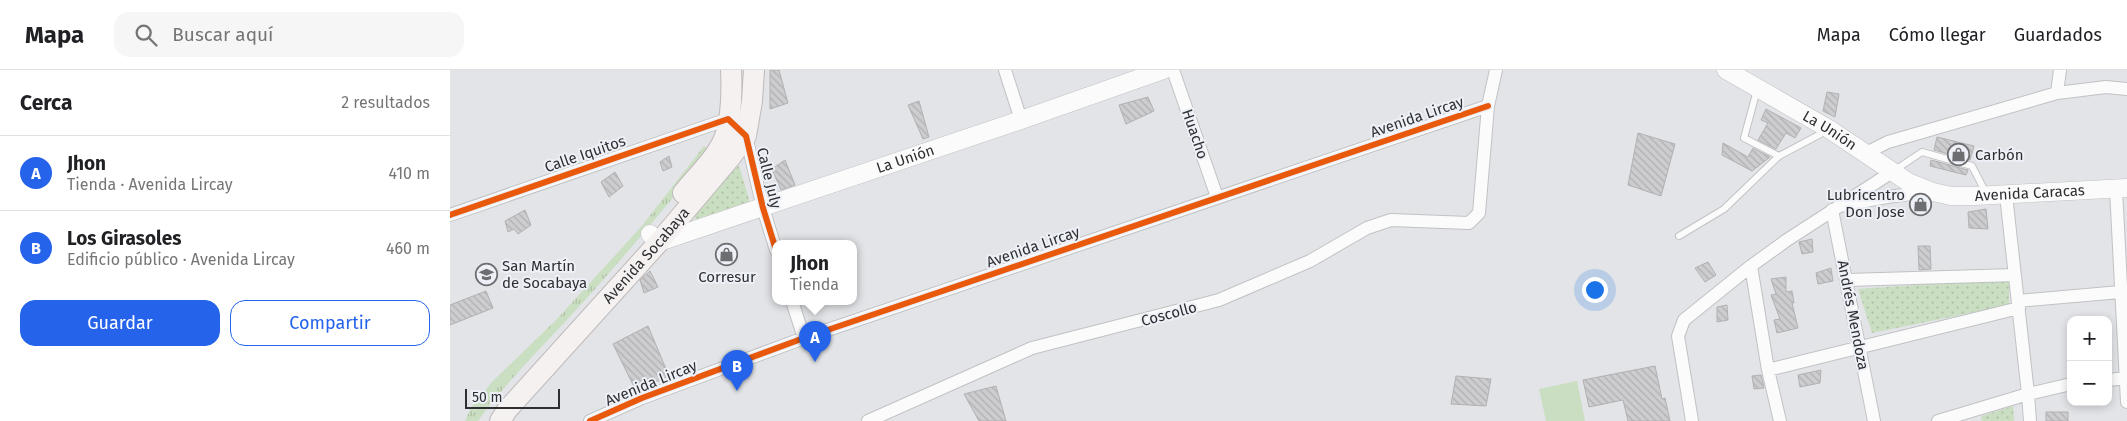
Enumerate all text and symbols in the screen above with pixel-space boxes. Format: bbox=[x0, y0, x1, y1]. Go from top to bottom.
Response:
search box bbox=[114, 12, 464, 57]
text: Mapa bbox=[25, 21, 84, 49]
icon: search bbox=[132, 21, 160, 49]
text: Buscar aquí bbox=[172, 23, 273, 46]
text: Mapa bbox=[1817, 24, 1861, 46]
text: Cómo llegar bbox=[1889, 24, 1986, 46]
text: Guardados bbox=[2014, 24, 2102, 46]
text: Cerca bbox=[20, 90, 72, 116]
street label: Avenida Lircay bbox=[1368, 92, 1467, 141]
text: 2 resultados bbox=[341, 93, 430, 112]
street label: Huacho bbox=[1178, 107, 1212, 161]
street label: La Unión bbox=[1800, 107, 1860, 154]
street label: Calle Iquitos bbox=[542, 132, 628, 176]
street label: La Unión bbox=[874, 141, 937, 177]
shop icon: Carbón bbox=[1947, 143, 1971, 167]
street label: Calle July bbox=[753, 146, 785, 211]
place label: Carbón bbox=[1975, 146, 2024, 164]
text: Jhon bbox=[67, 152, 106, 175]
text: A bbox=[31, 164, 41, 183]
text: 410 m bbox=[389, 164, 430, 183]
text: Tienda · Avenida Lircay bbox=[67, 175, 233, 194]
street label: Avenida Caracas bbox=[1974, 181, 2085, 205]
place label: Lubricentro Don Jose bbox=[1827, 186, 1905, 221]
shop icon: Lubricentro Don Jose bbox=[1909, 192, 1933, 216]
street label: Avenida Socabaya bbox=[599, 204, 693, 307]
street label: Avenida Lircay bbox=[984, 222, 1083, 271]
text: Los Girasoles bbox=[67, 227, 181, 250]
text: B bbox=[31, 239, 41, 258]
text: 460 m bbox=[386, 239, 430, 258]
popup bbox=[772, 240, 857, 305]
shop icon: Corresur bbox=[715, 242, 739, 266]
text: Edificio público · Avenida Lircay bbox=[67, 250, 295, 269]
text: Jhon bbox=[790, 252, 829, 275]
place label: San Martín de Socabaya bbox=[502, 257, 587, 292]
street label: Andrés Mendoza bbox=[1834, 259, 1872, 371]
school or university icon: San Martín de Socabaya bbox=[474, 263, 498, 287]
place label: Corresur bbox=[698, 268, 756, 286]
text: Tienda bbox=[790, 275, 839, 294]
your location bbox=[1582, 277, 1608, 303]
street label: Coscollo bbox=[1139, 298, 1199, 330]
button: Guardar bbox=[20, 300, 220, 346]
button: Compartir bbox=[230, 300, 430, 346]
map controls bbox=[2067, 316, 2112, 406]
button: + bbox=[2067, 316, 2112, 361]
pin: A bbox=[799, 321, 831, 362]
pin: B bbox=[721, 350, 753, 391]
street label: Avenida Lircay bbox=[602, 356, 700, 410]
button: − bbox=[2067, 361, 2112, 406]
scale bar bbox=[465, 386, 560, 409]
text: 50 m bbox=[472, 389, 503, 406]

